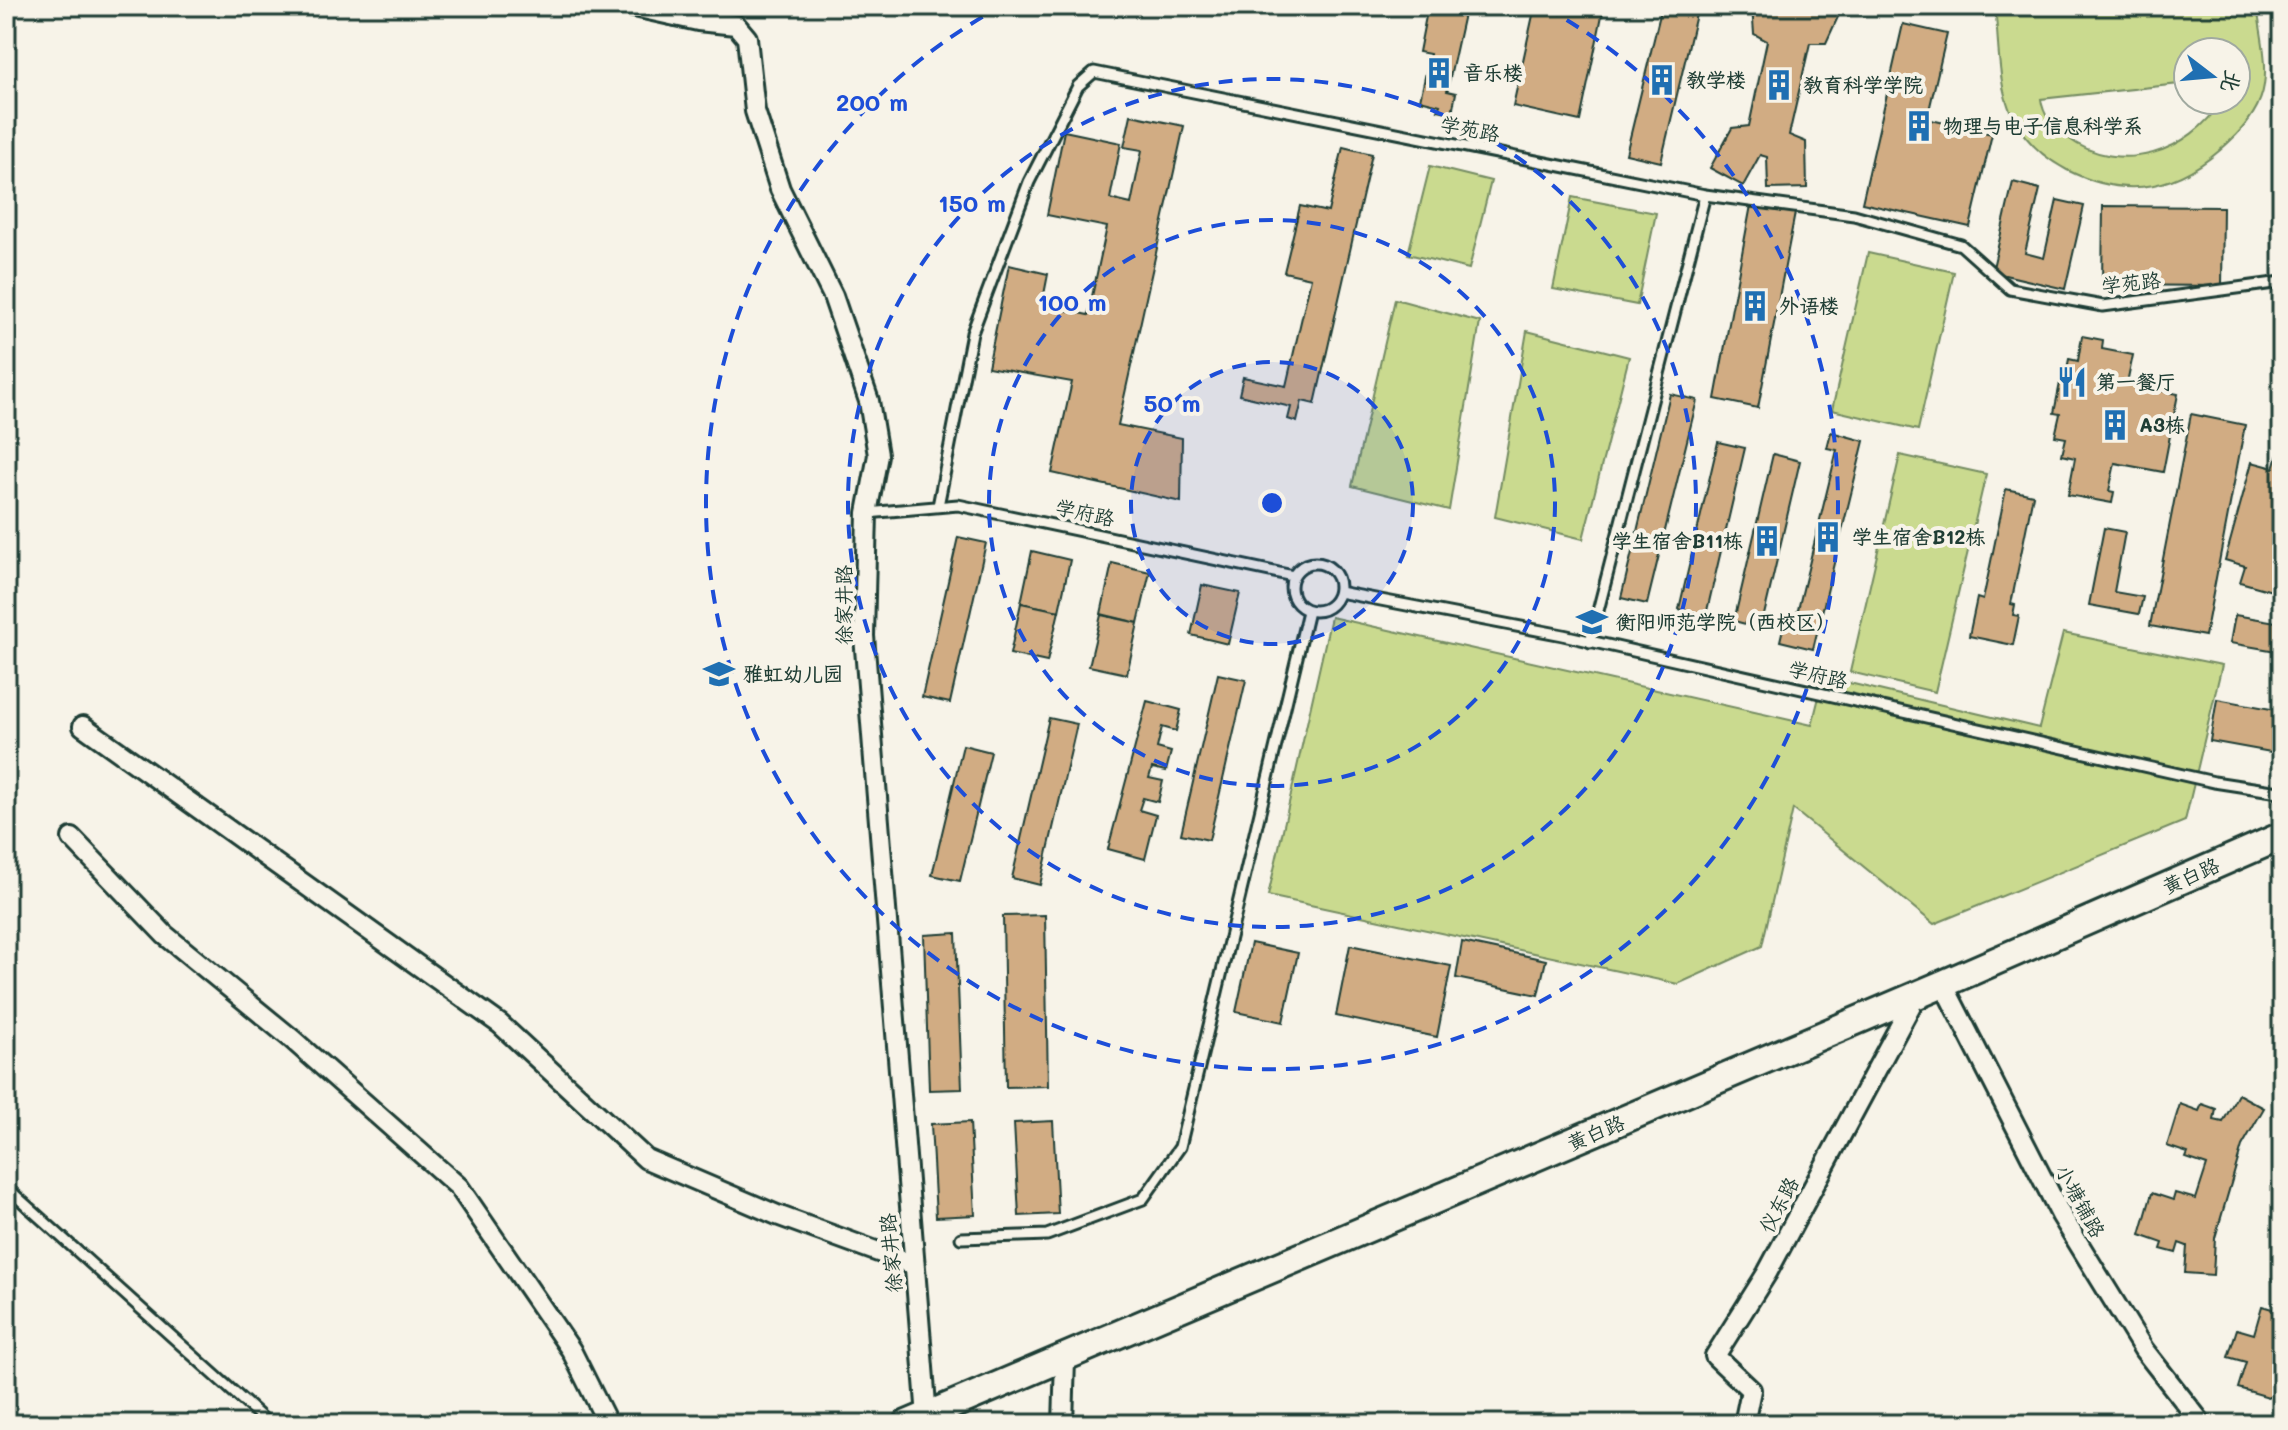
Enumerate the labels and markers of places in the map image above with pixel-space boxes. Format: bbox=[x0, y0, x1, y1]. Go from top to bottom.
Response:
building icon: 音乐楼 bbox=[1422, 56, 1456, 90]
place label: 音乐楼 bbox=[1463, 59, 1523, 85]
building icon: 教学楼 bbox=[1645, 63, 1679, 97]
place label: 教学楼 bbox=[1686, 66, 1746, 92]
building icon: 教育科学学院 bbox=[1762, 68, 1796, 102]
place label: 教育科学学院 bbox=[1803, 71, 1923, 97]
building icon: 物理与电子信息科学系 bbox=[1902, 109, 1936, 143]
place label: 物理与电子信息科学系 bbox=[1943, 112, 2143, 138]
building icon: 外语楼 bbox=[1738, 289, 1772, 323]
place label: 外语楼 bbox=[1779, 292, 1839, 318]
restaurant icon: 第一餐厅 bbox=[2055, 365, 2089, 399]
place label: 第一餐厅 bbox=[2096, 368, 2176, 394]
building icon: A3栋 bbox=[2098, 408, 2132, 442]
place label: A3栋 bbox=[2139, 411, 2185, 437]
centre of rings bbox=[1258, 489, 1286, 517]
building icon: 学生宿舍B12栋 bbox=[1811, 520, 1845, 554]
place label: 学生宿舍B12栋 bbox=[1852, 523, 1986, 549]
building icon: 学生宿舍B11栋 bbox=[1750, 524, 1784, 558]
place label: 学生宿舍B11栋 bbox=[1612, 527, 1743, 553]
school or university icon: 衡阳师范学院（西校区） bbox=[1575, 605, 1609, 639]
place label: 衡阳师范学院（西校区） bbox=[1616, 608, 1836, 634]
school or university icon: 雅虹幼儿园 bbox=[702, 657, 736, 691]
place label: 雅虹幼儿园 bbox=[743, 660, 843, 686]

